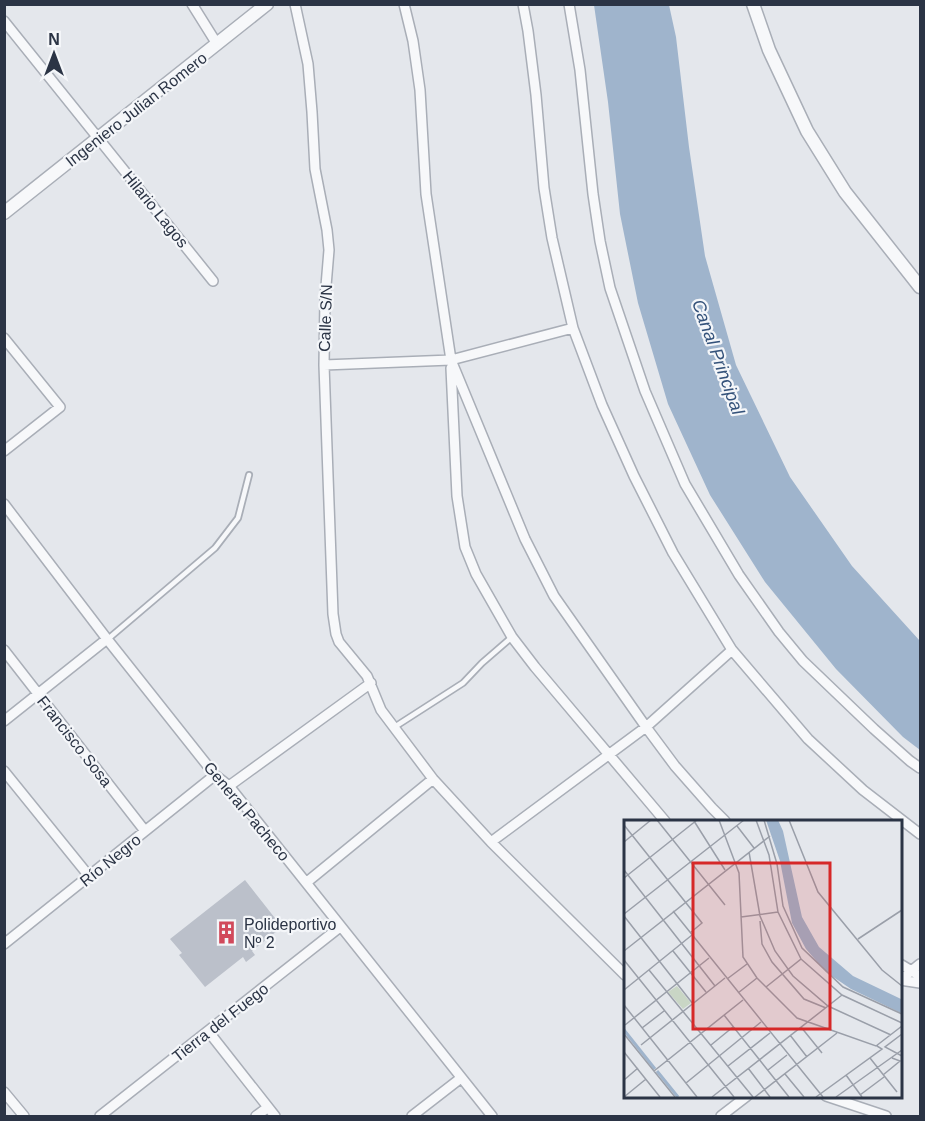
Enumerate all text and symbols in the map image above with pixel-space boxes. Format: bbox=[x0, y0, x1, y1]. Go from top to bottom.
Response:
north arrow bbox=[24, 24, 84, 84]
text: N bbox=[48, 31, 60, 48]
street label: Ingeniero Julian Romero bbox=[62, 49, 210, 170]
street label: Hilario Lagos bbox=[120, 168, 192, 251]
street label: Calle S/N bbox=[316, 284, 335, 352]
water label: Canal Principal bbox=[688, 297, 748, 418]
street label: Francisco Sosa bbox=[34, 693, 115, 790]
street label: General Pacheco bbox=[200, 759, 293, 864]
inset map bbox=[624, 820, 901, 1097]
street label: Río Negro bbox=[77, 831, 144, 890]
place label: Polideportivo Nº 2 bbox=[244, 916, 337, 951]
building icon: Polideportivo Nº 2 bbox=[213, 920, 239, 946]
street label: Tierra del Fuego bbox=[169, 980, 272, 1065]

